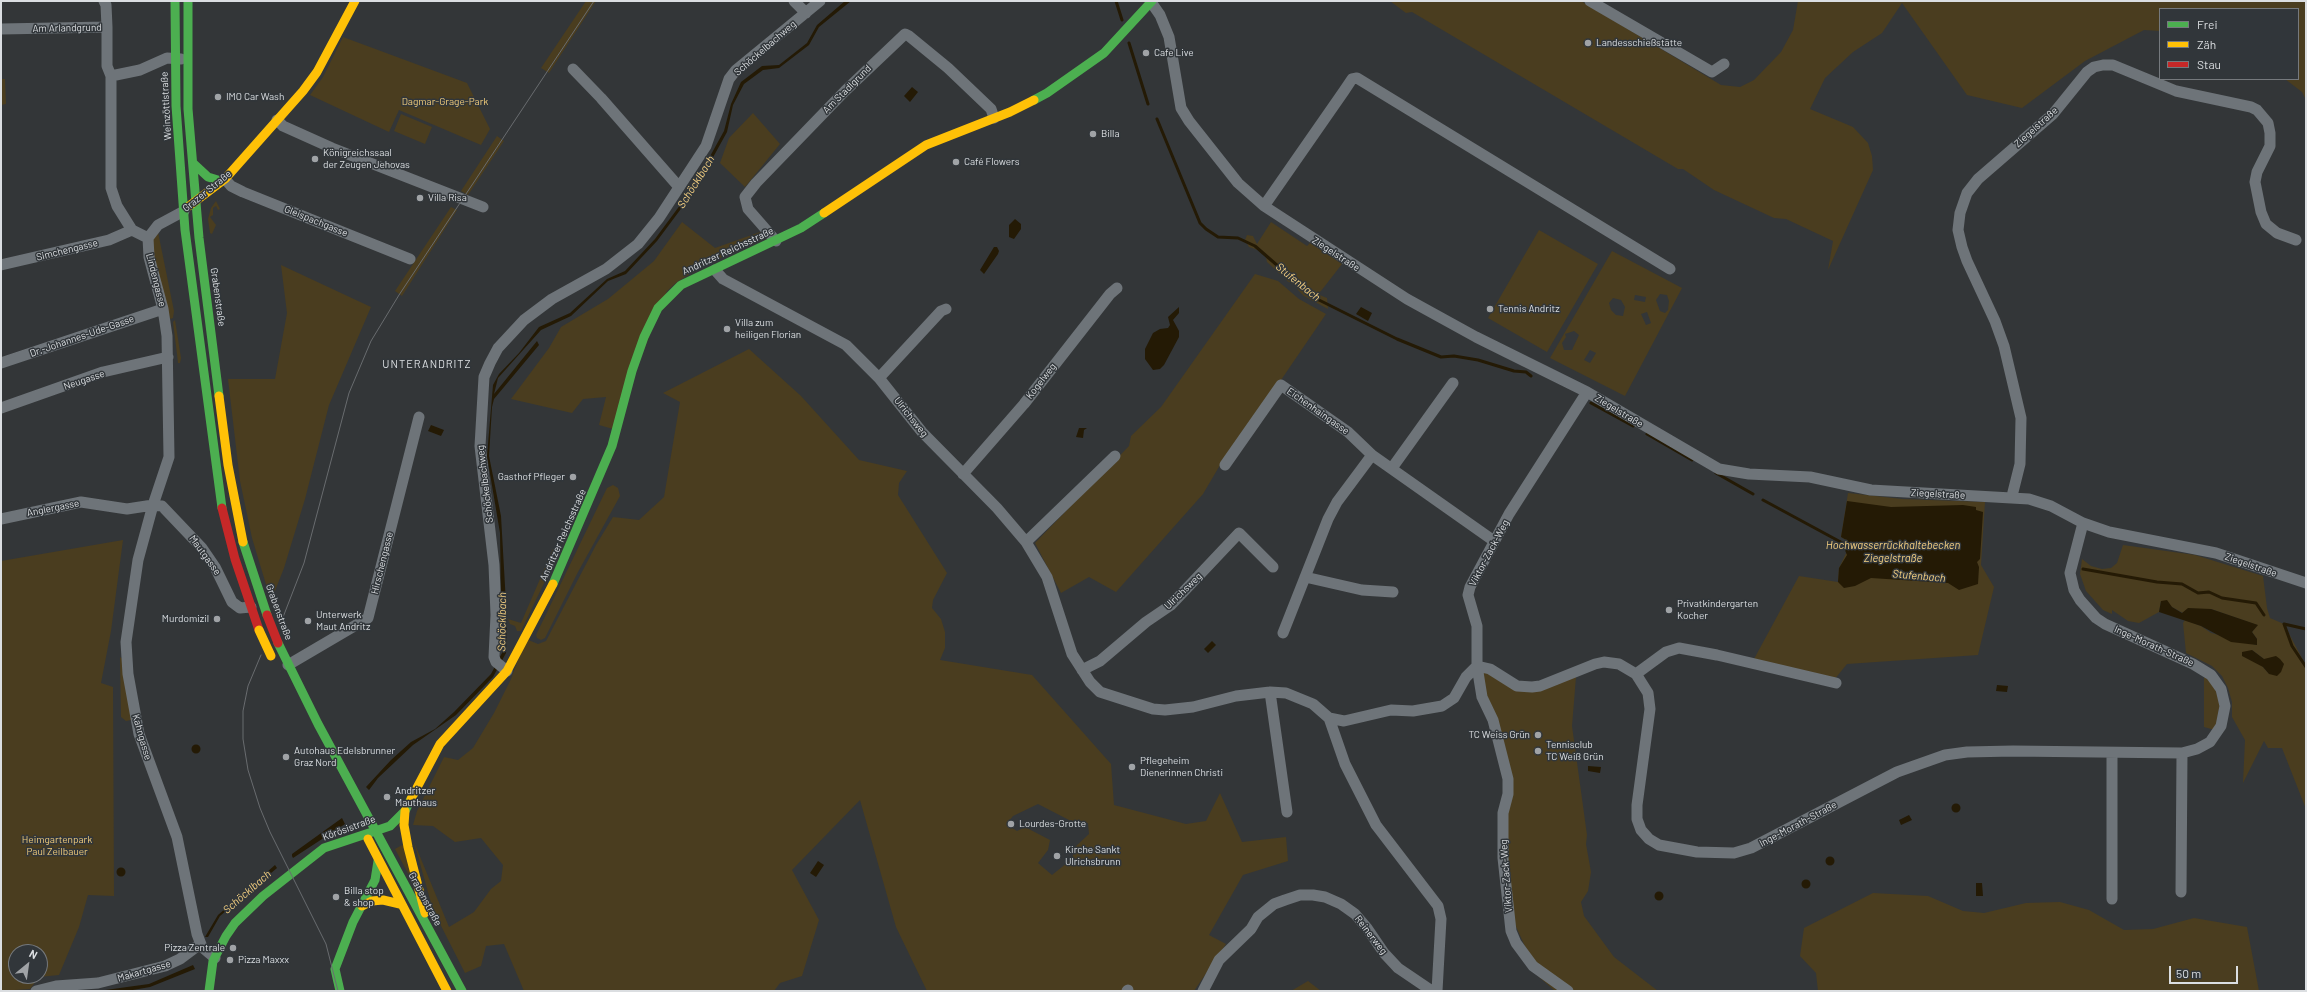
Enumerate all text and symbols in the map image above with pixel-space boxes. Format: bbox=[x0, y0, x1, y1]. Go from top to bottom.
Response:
legend bbox=[2159, 8, 2299, 80]
text: Frei bbox=[2197, 17, 2217, 31]
street label: Schöckelbachweg bbox=[732, 18, 798, 78]
street label: Am Arlandgrund bbox=[32, 21, 102, 35]
place label: Landesschießstätte bbox=[1596, 37, 1682, 49]
text: Zäh bbox=[2197, 37, 2216, 51]
marker: Landesschießstätte bbox=[1583, 38, 1593, 48]
place label: Cafe Live bbox=[1154, 47, 1194, 59]
marker: Cafe Live bbox=[1141, 48, 1151, 58]
text: Stau bbox=[2197, 57, 2221, 71]
street label: Am Stadlgrund bbox=[820, 62, 874, 116]
street label: Weinzöttlstraße bbox=[158, 71, 174, 141]
place label: IMO Car Wash bbox=[226, 91, 284, 103]
marker: IMO Car Wash bbox=[213, 92, 223, 102]
park label: Dagmar-Grage-Park bbox=[402, 96, 488, 108]
street label: Ziegelstraße bbox=[2012, 104, 2060, 150]
place label: Billa bbox=[1101, 128, 1120, 140]
marker: Billa bbox=[1088, 129, 1098, 139]
place label: Königreichssaal der Zeugen Jehovas bbox=[323, 147, 410, 170]
water label: Schöcklbach bbox=[675, 153, 717, 211]
marker: Königreichssaal der Zeugen Jehovas bbox=[310, 154, 320, 164]
place label: Café Flowers bbox=[964, 156, 1020, 168]
marker: Café Flowers bbox=[951, 157, 961, 167]
street label: Grazer Straße bbox=[180, 168, 234, 214]
place label: Villa Risa bbox=[428, 192, 467, 204]
marker: Villa Risa bbox=[415, 193, 425, 203]
street label: Gleispachgasse bbox=[282, 203, 350, 239]
street label: Andritzer Reichsstraße bbox=[680, 225, 776, 277]
street label: Ziegelstraße bbox=[1310, 234, 1362, 274]
street label: Simchengasse bbox=[35, 237, 99, 263]
street label: Lindengasse bbox=[144, 252, 168, 308]
water label: Stufenbach bbox=[1273, 260, 1323, 304]
street label: Grabenstraße bbox=[208, 267, 228, 327]
place label: Tennis Andritz bbox=[1498, 303, 1560, 315]
marker: Tennis Andritz bbox=[1485, 304, 1495, 314]
street label: Dr.-Johannes-Ude-Gasse bbox=[28, 312, 136, 360]
place label: Villa zum heiligen Florian bbox=[735, 317, 801, 340]
marker: Villa zum heiligen Florian bbox=[722, 324, 732, 334]
district label: UNTERANDRITZ bbox=[382, 357, 472, 371]
street label: Kogelweg bbox=[1023, 361, 1059, 401]
street label: Neugasse bbox=[62, 367, 106, 393]
street label: Eichenhaingasse bbox=[1284, 385, 1352, 437]
street label: Ziegelstraße bbox=[1593, 392, 1645, 430]
street label: Ulrichsweg bbox=[891, 395, 931, 439]
street label: Schöckelbachweg bbox=[474, 444, 496, 524]
place label: Gasthof Pfleger bbox=[498, 471, 565, 483]
marker: Gasthof Pfleger bbox=[568, 472, 578, 482]
street label: Andritzer Reichsstraße bbox=[537, 487, 589, 583]
street label: Ziegelstraße bbox=[1911, 487, 1965, 501]
street label: Anglergasse bbox=[26, 497, 80, 519]
street label: Viktor-Zack-Weg bbox=[1466, 518, 1512, 588]
street label: Hirschengasse bbox=[368, 530, 396, 596]
street label: Mautgasse bbox=[186, 533, 224, 577]
water label: Hochwasserrückhaltebecken Ziegelstraße bbox=[1826, 538, 1960, 564]
street label: Ziegelstraße bbox=[2223, 550, 2279, 580]
water label: Stufenbach bbox=[1892, 567, 1946, 585]
street label: Ulrichsweg bbox=[1162, 570, 1204, 612]
street label: Grabenstraße bbox=[263, 582, 295, 642]
water label: Schöcklbach bbox=[495, 592, 509, 652]
place label: Privatkindergarten Kocher bbox=[1677, 598, 1758, 622]
marker: Privatkindergarten Kocher bbox=[1664, 605, 1674, 615]
place label: Unterwerk Maut Andritz bbox=[316, 609, 370, 632]
place label: Murdomizil bbox=[162, 613, 209, 625]
marker: Murdomizil bbox=[212, 614, 222, 624]
marker: Unterwerk Maut Andritz bbox=[303, 616, 313, 626]
street label: Inge-Morath-Straße bbox=[2112, 623, 2196, 669]
street label: Kahngasse bbox=[130, 713, 154, 761]
place label: TC Weiss Grün bbox=[1469, 729, 1530, 741]
marker: TC Weiss Grün bbox=[1533, 730, 1543, 740]
place label: Tennisclub TC Weiß Grün bbox=[1546, 739, 1604, 762]
place label: Autohaus Edelsbrunner Graz Nord bbox=[294, 745, 395, 768]
marker: Tennisclub TC Weiß Grün bbox=[1533, 746, 1543, 756]
marker: Autohaus Edelsbrunner Graz Nord bbox=[281, 752, 291, 762]
place label: Pflegeheim Dienerinnen Christi bbox=[1140, 755, 1223, 778]
marker: Pflegeheim Dienerinnen Christi bbox=[1127, 762, 1137, 772]
place label: Andritzer Mauthaus bbox=[395, 785, 437, 808]
marker: Andritzer Mauthaus bbox=[382, 792, 392, 802]
street label: Inge-Morath-Straße bbox=[1757, 799, 1839, 849]
street label: Körösistraße bbox=[321, 813, 377, 843]
place label: Lourdes-Grotte bbox=[1019, 818, 1086, 830]
marker: Lourdes-Grotte bbox=[1006, 819, 1016, 829]
park label: Heimgartenpark Paul Zeilbauer bbox=[22, 834, 92, 858]
street label: Viktor-Zack-Weg bbox=[1497, 839, 1515, 913]
place label: Kirche Sankt Ulrichsbrunn bbox=[1065, 844, 1121, 868]
marker: Kirche Sankt Ulrichsbrunn bbox=[1052, 851, 1062, 861]
water label: Schöcklbach bbox=[220, 868, 274, 916]
street label: Grabenstraße bbox=[406, 870, 444, 928]
place label: Billa stop & shop bbox=[344, 885, 384, 908]
marker: Billa stop & shop bbox=[331, 892, 341, 902]
street label: Reinerweg bbox=[1352, 913, 1390, 957]
place label: Pizza Zentrale bbox=[164, 942, 225, 954]
marker: Pizza Zentrale bbox=[228, 943, 238, 953]
north arrow bbox=[8, 944, 48, 984]
text: N bbox=[27, 946, 40, 961]
place label: Pizza Maxxx bbox=[238, 954, 289, 966]
marker: Pizza Maxxx bbox=[225, 955, 235, 965]
street label: Makartgasse bbox=[116, 958, 172, 984]
scale bar bbox=[2171, 958, 2240, 984]
text: 50 m bbox=[2176, 966, 2201, 980]

